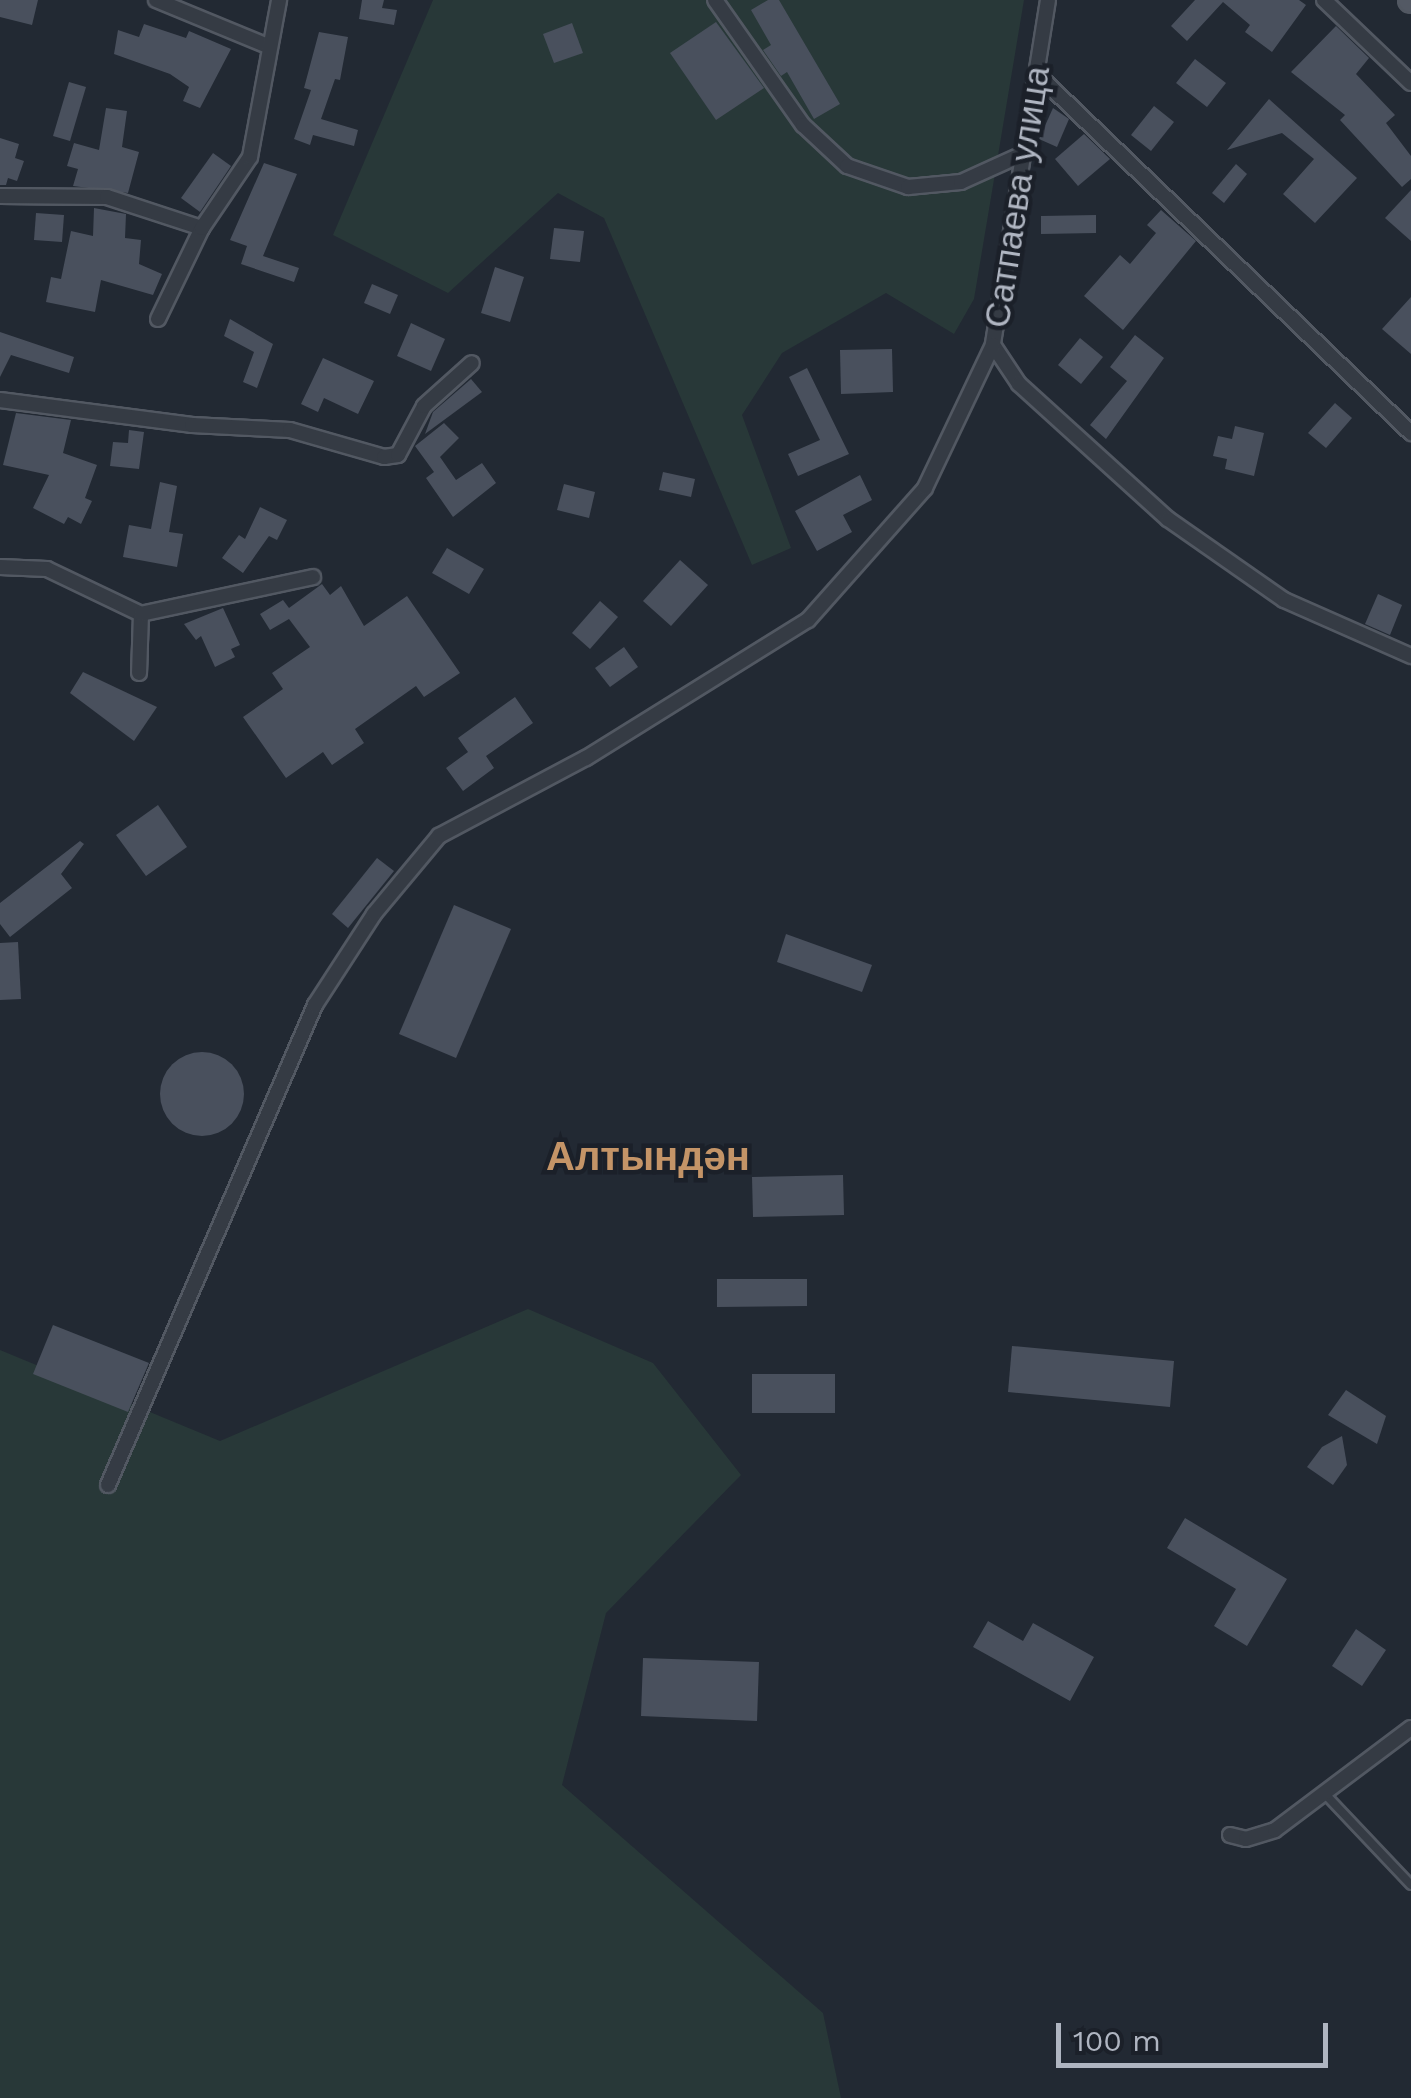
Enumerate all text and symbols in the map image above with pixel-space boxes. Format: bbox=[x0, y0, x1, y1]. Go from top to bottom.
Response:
street label: Сатпаева улица bbox=[976, 63, 1058, 331]
district label: Алтындән bbox=[546, 1133, 750, 1181]
scale bar bbox=[1061, 2003, 1334, 2065]
text: 100 m bbox=[1073, 2023, 1161, 2058]

